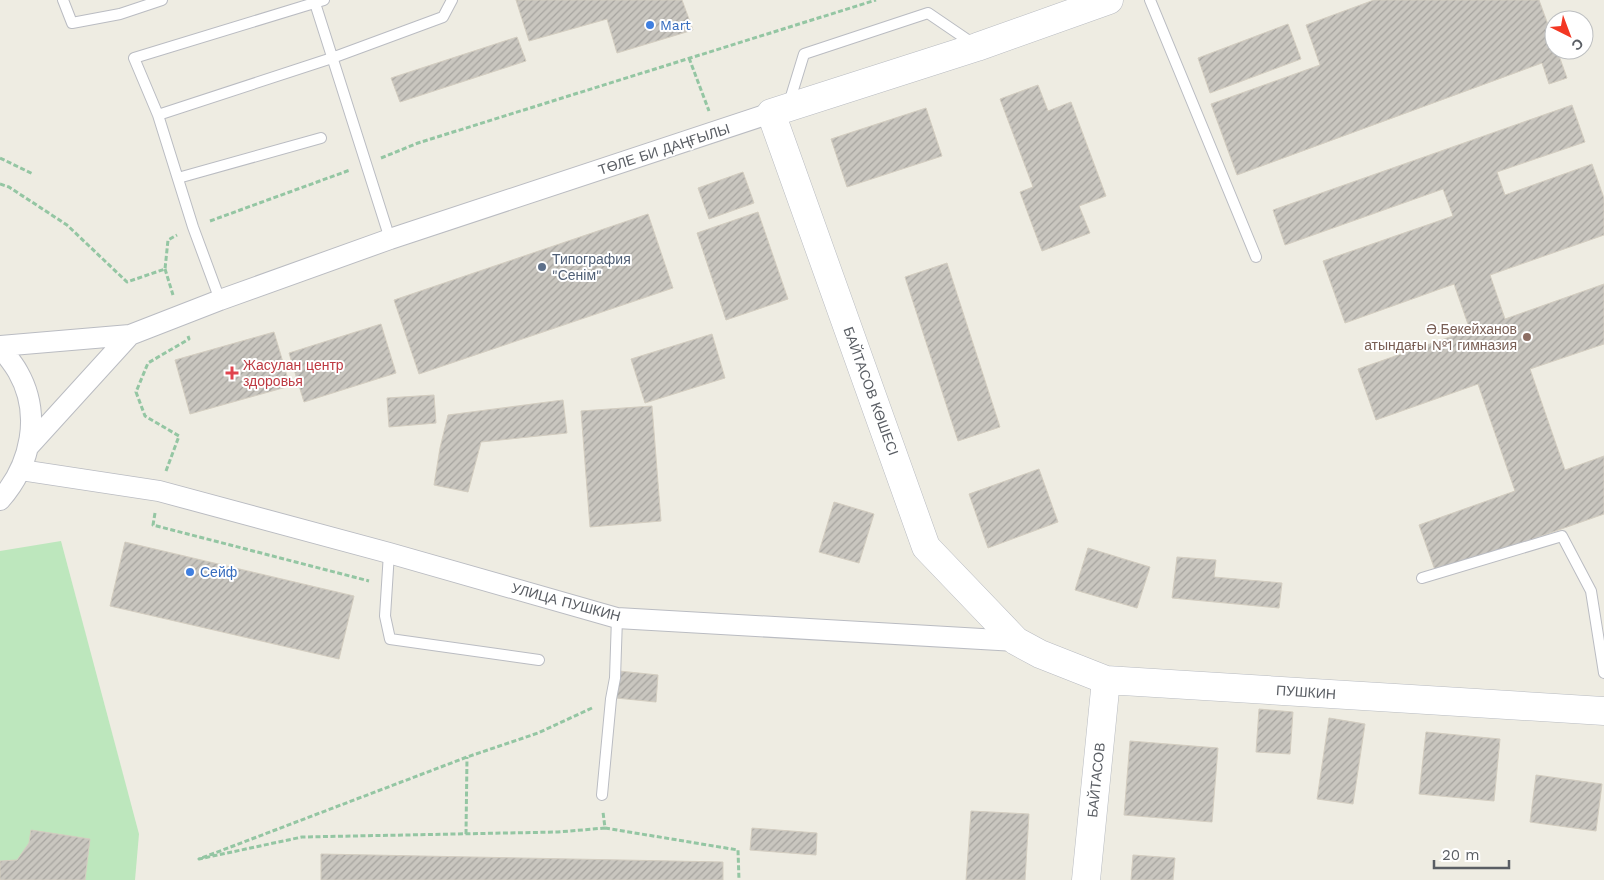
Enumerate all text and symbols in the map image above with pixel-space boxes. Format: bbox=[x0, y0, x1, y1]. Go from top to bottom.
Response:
north arrow bbox=[1544, 10, 1594, 60]
place label: Mart bbox=[660, 17, 691, 33]
marker: Mart bbox=[644, 19, 656, 31]
text: С bbox=[1569, 35, 1587, 54]
street label: ТӨЛЕ БИ ДАҢҒЫЛЫ bbox=[596, 120, 732, 178]
place label: Типография "Сенім" bbox=[552, 251, 631, 283]
marker: Типография "Сенім" bbox=[536, 261, 548, 273]
place label: Ә.Бөкейханов атындағы №1 гимназия bbox=[1364, 321, 1517, 353]
street label: БАЙТАСОВ КӨШЕСІ bbox=[840, 324, 903, 457]
marker: Ә.Бөкейханов атындағы №1 гимназия bbox=[1521, 331, 1533, 343]
place label: Жасулан центр здоровья bbox=[243, 357, 344, 389]
marker: Жасулан центр здоровья bbox=[225, 366, 239, 380]
place label: Сейф bbox=[200, 564, 237, 580]
marker: Сейф bbox=[184, 566, 196, 578]
street label: УЛИЦА ПУШКИН bbox=[510, 580, 622, 624]
street label: ПУШКИН bbox=[1275, 682, 1337, 702]
street label: БАЙТАСОВ bbox=[1083, 742, 1108, 818]
scale bar bbox=[1434, 838, 1509, 870]
text: 20 m bbox=[1442, 846, 1480, 864]

